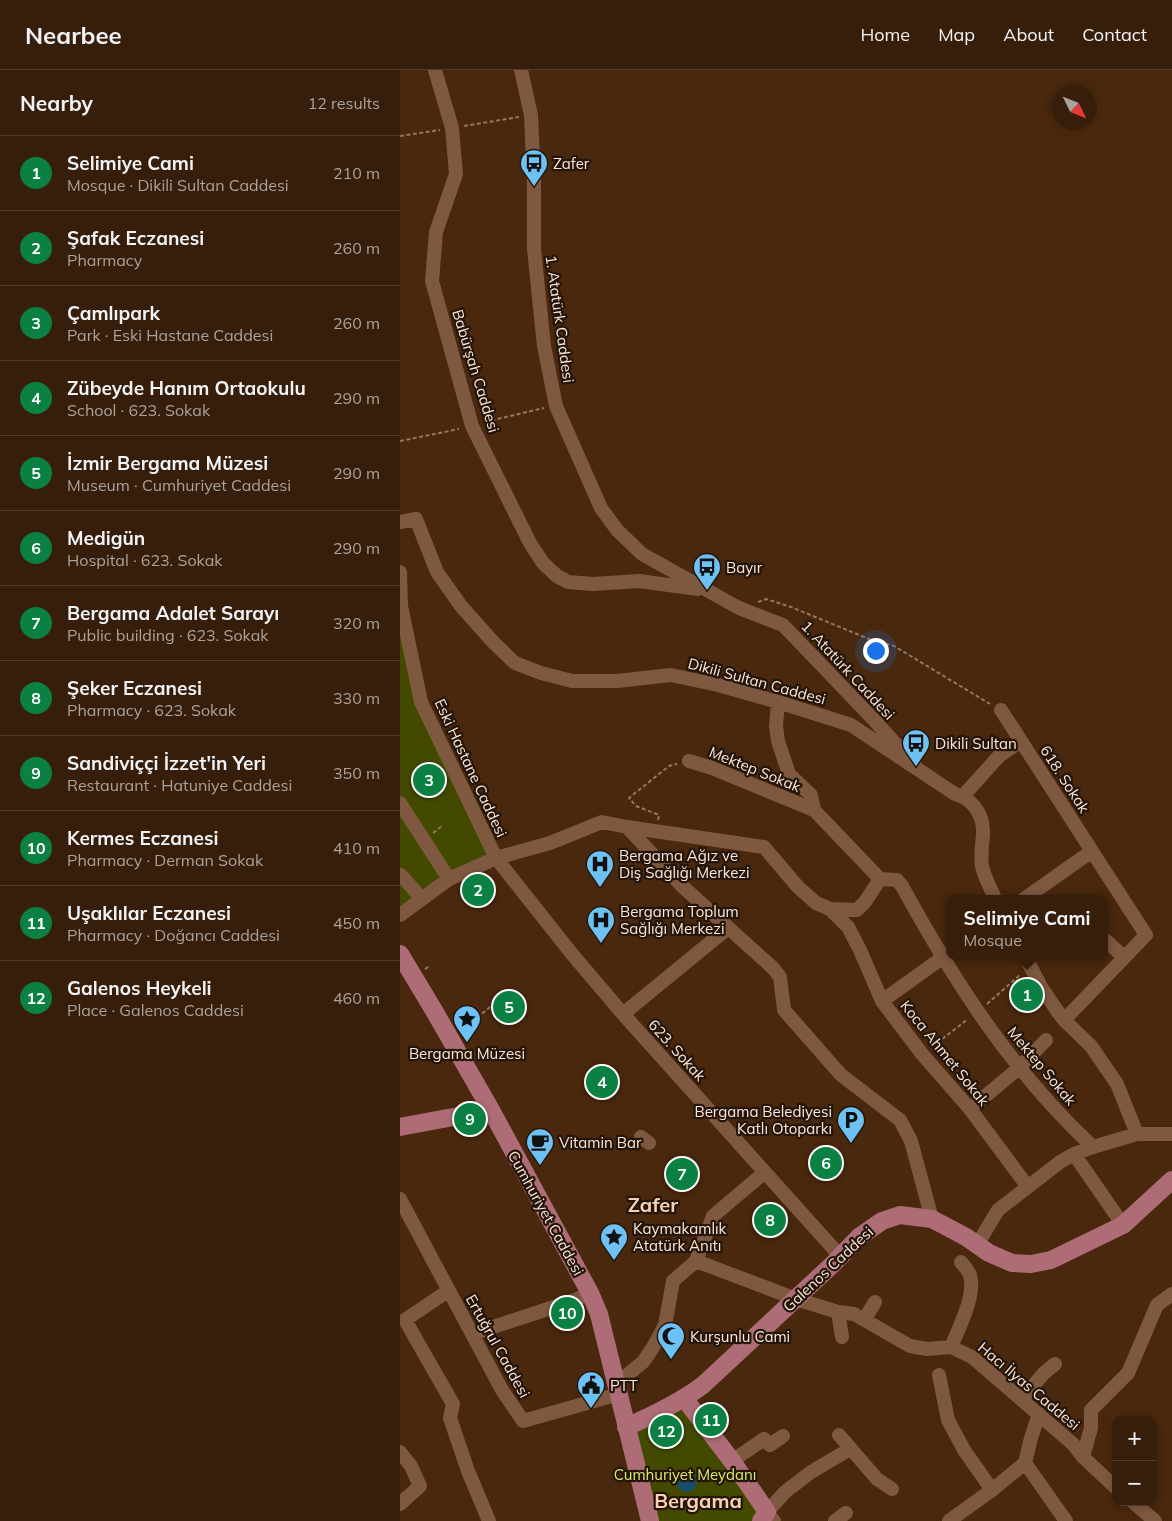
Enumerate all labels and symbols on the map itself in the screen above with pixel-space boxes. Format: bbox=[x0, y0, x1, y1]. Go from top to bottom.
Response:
north arrow bbox=[1052, 85, 1097, 130]
bus stop icon: Zafer bbox=[519, 148, 549, 187]
place label: Zafer bbox=[553, 154, 590, 173]
street label: 1. Atatürk Caddesi bbox=[542, 254, 578, 384]
street label: Babürşah Caddesi bbox=[448, 307, 504, 435]
bus stop icon: Bayır bbox=[692, 552, 722, 591]
place label: Bayır bbox=[726, 558, 763, 577]
street label: 1. Atatürk Caddesi bbox=[797, 616, 899, 724]
your location bbox=[863, 638, 889, 664]
street label: Dikili Sultan Caddesi bbox=[686, 653, 828, 709]
street label: Eski Hastane Caddesi bbox=[431, 696, 511, 840]
bus stop icon: Dikili Sultan bbox=[901, 728, 931, 767]
place label: Dikili Sultan bbox=[935, 734, 1017, 753]
street label: Mektep Sokak bbox=[706, 742, 804, 796]
street label: 618. Sokak bbox=[1036, 742, 1094, 817]
pin: 3 bbox=[413, 761, 445, 799]
place label: Bergama Ağız ve Diş Sağlığı Merkezi bbox=[619, 846, 750, 882]
hospital icon: Bergama Ağız ve Diş Sağlığı Merkezi bbox=[585, 849, 615, 888]
pin: 2 bbox=[462, 871, 494, 909]
place label: Bergama Toplum Sağlığı Merkezi bbox=[620, 902, 739, 938]
hospital icon: Bergama Toplum Sağlığı Merkezi bbox=[586, 905, 616, 944]
pin: 1 bbox=[1011, 976, 1043, 1014]
pin: 5 bbox=[493, 988, 525, 1026]
street label: Koca Ahmet Sokak bbox=[896, 996, 994, 1110]
place icon: Bergama Müzesi bbox=[452, 1004, 482, 1043]
street label: 623. Sokak bbox=[644, 1015, 710, 1085]
street label: Mektep Sokak bbox=[1004, 1023, 1081, 1110]
place label: Bergama Müzesi bbox=[409, 1044, 525, 1063]
pin: 4 bbox=[586, 1063, 618, 1101]
pin: 9 bbox=[454, 1100, 486, 1138]
place label: Bergama Belediyesi Katlı Otoparkı bbox=[694, 1102, 832, 1138]
parking icon: Bergama Belediyesi Katlı Otoparkı bbox=[836, 1105, 866, 1144]
cafe icon: Vitamin Bar bbox=[525, 1127, 555, 1166]
place label: Vitamin Bar bbox=[559, 1133, 642, 1152]
pin: 6 bbox=[810, 1144, 842, 1182]
street label: Cumhuriyet Caddesi bbox=[504, 1147, 588, 1279]
pin: 7 bbox=[666, 1155, 698, 1193]
district label: Zafer bbox=[628, 1192, 678, 1217]
pin: 8 bbox=[754, 1201, 786, 1239]
place label: Kaymakamlık Atatürk Anıtı bbox=[633, 1219, 727, 1255]
place icon: Kaymakamlık Atatürk Anıtı bbox=[599, 1222, 629, 1261]
street label: Galenos Caddesi bbox=[779, 1222, 877, 1316]
street label: Ertuğrul Caddesi bbox=[462, 1291, 534, 1401]
pin: 10 bbox=[551, 1294, 583, 1332]
mosque icon: Kurşunlu Cami bbox=[656, 1321, 686, 1360]
place label: Kurşunlu Cami bbox=[690, 1327, 790, 1346]
street label: Hacı İlyas Caddesi bbox=[974, 1338, 1084, 1434]
public building icon: PTT bbox=[576, 1370, 606, 1409]
place label: PTT bbox=[610, 1376, 638, 1395]
pin: 11 bbox=[695, 1401, 727, 1439]
pin: 12 bbox=[650, 1412, 682, 1450]
park label: Cumhuriyet Meydanı bbox=[614, 1465, 756, 1484]
district label: Bergama bbox=[654, 1488, 742, 1513]

